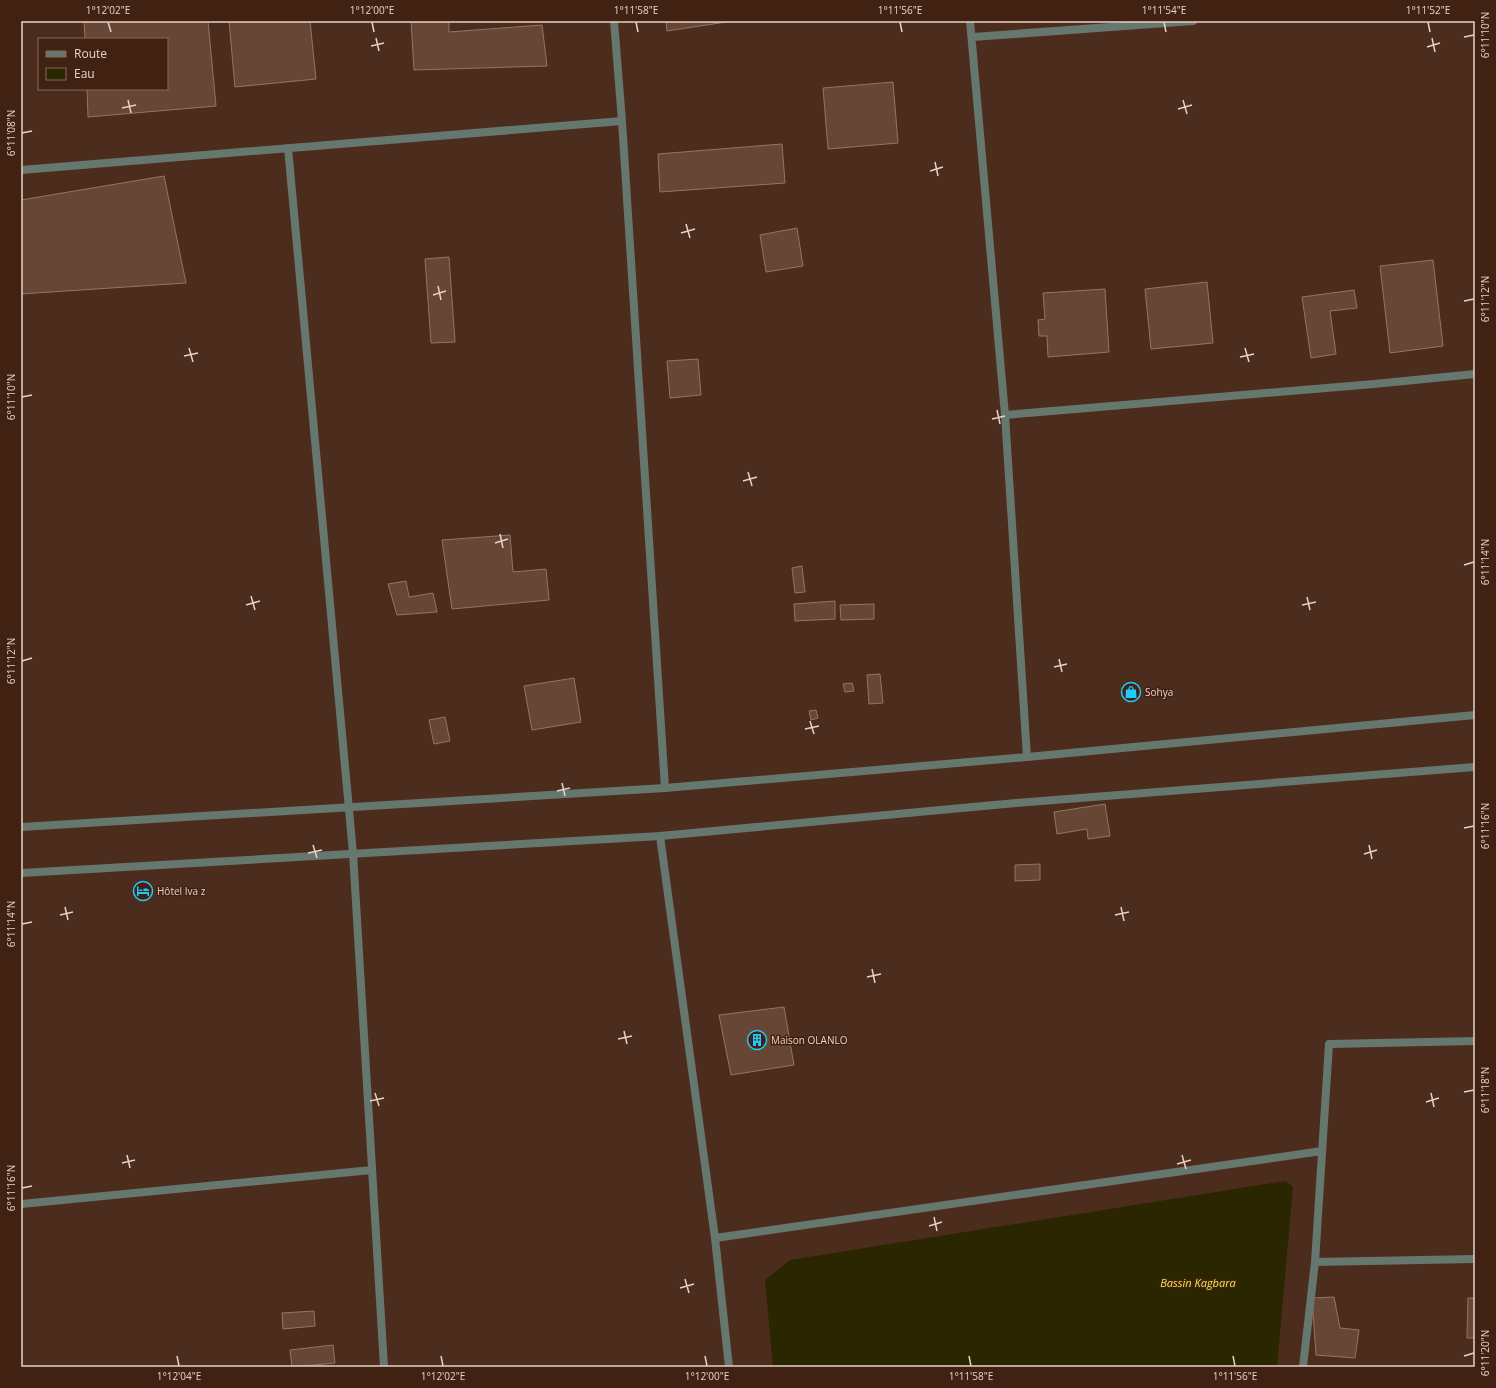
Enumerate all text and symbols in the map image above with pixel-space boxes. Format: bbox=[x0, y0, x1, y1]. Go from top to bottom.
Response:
text: 1°12'02"E bbox=[86, 3, 130, 17]
text: 1°12'00"E bbox=[350, 3, 394, 17]
text: 1°11'58"E bbox=[614, 3, 658, 17]
text: 1°11'56"E bbox=[878, 3, 922, 17]
text: 1°11'54"E bbox=[1142, 3, 1186, 17]
text: 1°11'52"E bbox=[1406, 3, 1450, 17]
text: 6°11'10"N bbox=[1478, 12, 1492, 58]
legend bbox=[38, 38, 168, 90]
text: Route bbox=[74, 45, 107, 62]
text: Eau bbox=[74, 65, 95, 82]
text: 6°11'08"N bbox=[4, 110, 18, 156]
text: 6°11'12"N bbox=[1478, 276, 1492, 322]
text: 6°11'10"N bbox=[4, 374, 18, 420]
text: 6°11'14"N bbox=[1478, 539, 1492, 585]
text: 6°11'12"N bbox=[4, 638, 18, 684]
shop icon: Sohya bbox=[1120, 681, 1142, 703]
place label: Sohya bbox=[1145, 685, 1173, 699]
text: 6°11'16"N bbox=[1478, 803, 1492, 849]
hotel icon: Hôtel Iva z bbox=[132, 880, 154, 902]
place label: Hôtel Iva z bbox=[157, 884, 206, 898]
text: 6°11'14"N bbox=[4, 901, 18, 947]
building icon: Maison OLANLO bbox=[746, 1029, 768, 1051]
place label: Maison OLANLO bbox=[771, 1033, 848, 1047]
text: 6°11'18"N bbox=[1478, 1067, 1492, 1113]
text: 6°11'16"N bbox=[4, 1165, 18, 1211]
water label: Bassin Kagbara bbox=[1160, 1275, 1236, 1290]
text: 6°11'20"N bbox=[1478, 1330, 1492, 1376]
text: 1°12'04"E bbox=[157, 1369, 201, 1383]
text: 1°12'02"E bbox=[421, 1369, 465, 1383]
text: 1°12'00"E bbox=[685, 1369, 729, 1383]
text: 1°11'58"E bbox=[949, 1369, 993, 1383]
text: 1°11'56"E bbox=[1213, 1369, 1257, 1383]

